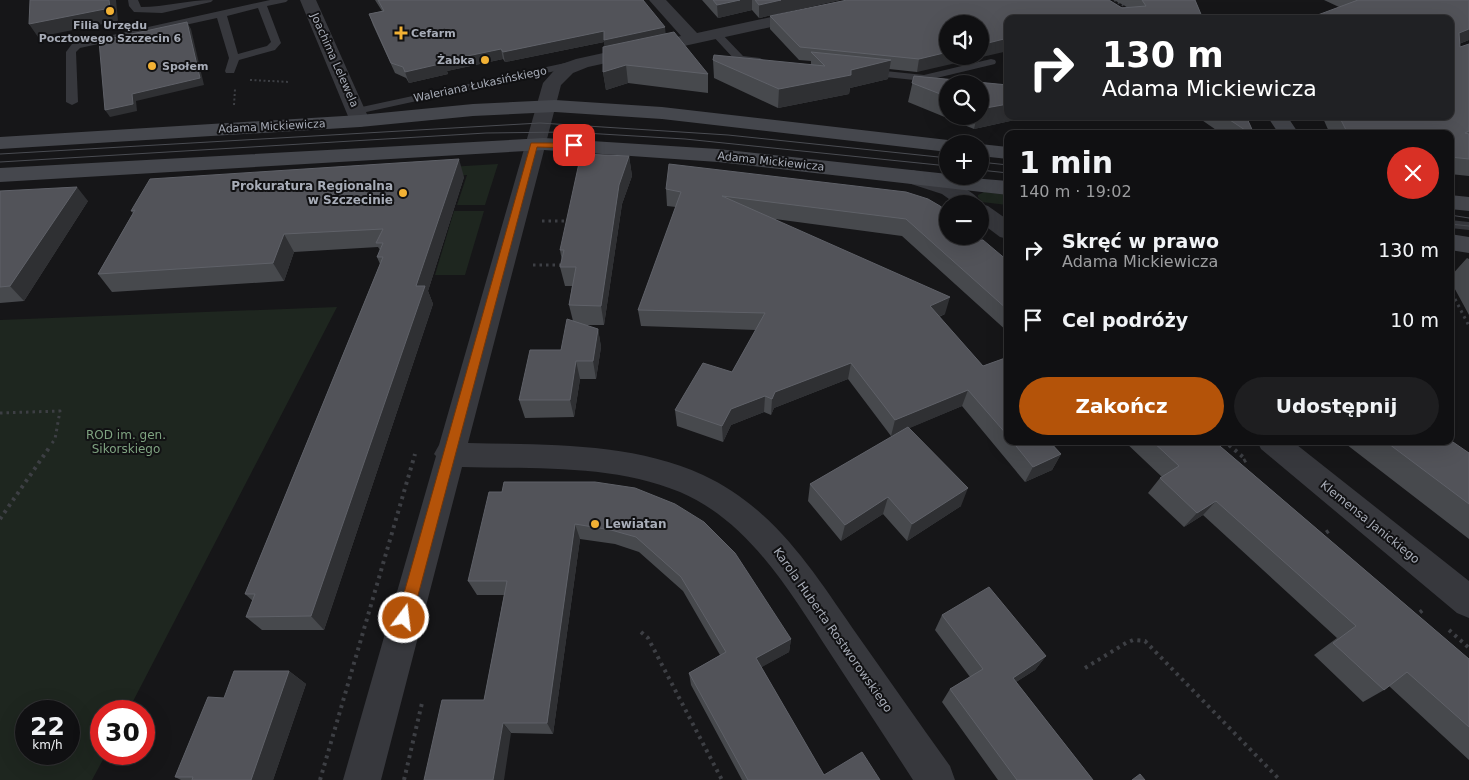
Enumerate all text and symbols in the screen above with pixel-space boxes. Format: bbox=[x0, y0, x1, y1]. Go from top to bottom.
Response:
marker: Filia Urzędu Pocztowego Szczecin 6 bbox=[104, 5, 116, 17]
street label: Joachima Lelewela bbox=[307, 10, 361, 109]
map controls bbox=[939, 15, 989, 245]
button: sound bbox=[939, 15, 989, 65]
place label: Filia Urzędu Pocztowego Szczecin 6 bbox=[39, 19, 182, 45]
marker: Cefarm bbox=[395, 27, 407, 39]
place label: Cefarm bbox=[411, 27, 456, 40]
icon: right bbox=[1019, 35, 1084, 100]
text: 130 m bbox=[1102, 35, 1224, 75]
place label: Żabka bbox=[437, 53, 475, 67]
marker: Żabka bbox=[479, 54, 491, 66]
marker: Społem bbox=[146, 60, 158, 72]
place label: Społem bbox=[162, 60, 208, 73]
street label: Waleriana Łukasińskiego bbox=[412, 64, 548, 105]
button: search bbox=[939, 75, 989, 125]
text: Adama Mickiewicza bbox=[1102, 76, 1317, 101]
street label: Adama Mickiewicza bbox=[218, 117, 326, 136]
pin bbox=[553, 124, 595, 166]
icon: arrive bbox=[560, 131, 588, 159]
button: + bbox=[939, 135, 989, 185]
text: 1 min bbox=[1019, 145, 1113, 180]
button: close bbox=[1387, 147, 1439, 199]
street label: Adama Mickiewicza bbox=[717, 149, 825, 174]
place label: Prokuratura Regionalna w Szczecinie bbox=[231, 179, 393, 207]
text: 140 m · 19:02 bbox=[1019, 182, 1132, 201]
marker: Prokuratura Regionalna w Szczecinie bbox=[397, 187, 409, 199]
button: − bbox=[939, 195, 989, 245]
text: Skręć w prawo bbox=[1062, 230, 1219, 252]
icon: right bbox=[1019, 236, 1047, 264]
text: 130 m bbox=[1378, 239, 1439, 261]
text: Adama Mickiewicza bbox=[1062, 252, 1218, 271]
icon: arrive bbox=[1019, 306, 1047, 334]
text: Cel podróży bbox=[1062, 309, 1188, 331]
text: 10 m bbox=[1390, 309, 1439, 331]
button: Zakończ bbox=[1019, 377, 1224, 435]
button: Udostępnij bbox=[1234, 377, 1439, 435]
park label: ROD im. gen. Sikorskiego bbox=[86, 428, 166, 456]
street label: Klemensa Janickiego bbox=[1318, 478, 1422, 566]
place label: Lewiatan bbox=[605, 517, 666, 531]
marker: Lewiatan bbox=[589, 518, 601, 530]
street label: Karola Huberta Rostworowskiego bbox=[771, 545, 895, 715]
position arrow bbox=[377, 591, 429, 643]
speed limit sign: 30 bbox=[90, 700, 155, 765]
text: 22 bbox=[30, 712, 65, 741]
text: km/h bbox=[32, 738, 63, 752]

